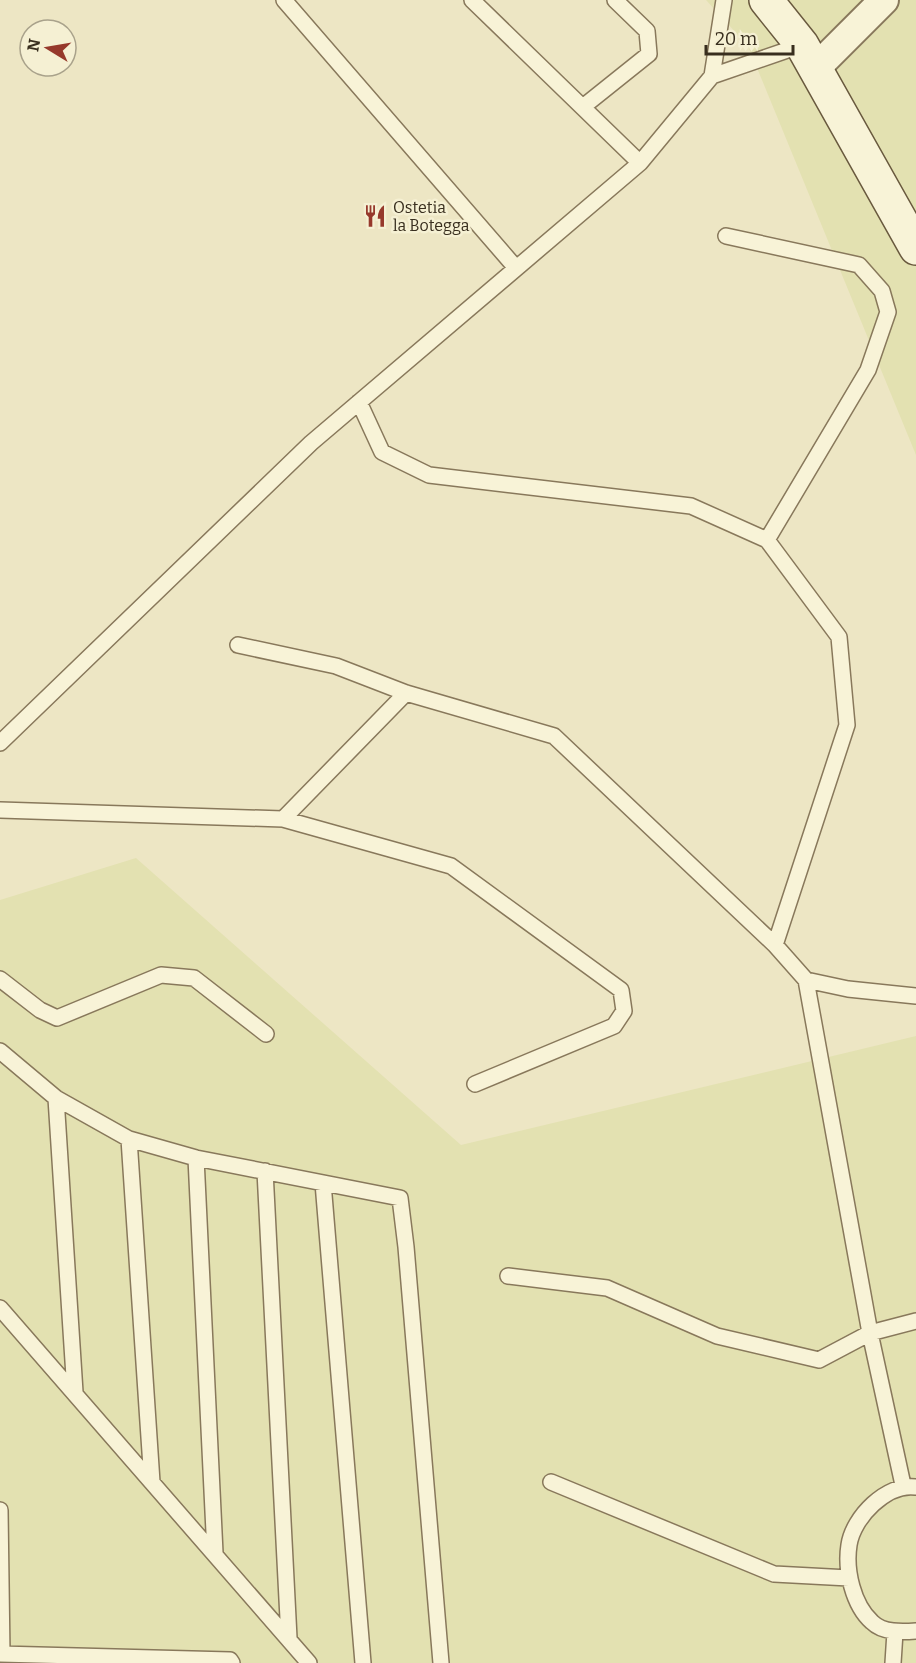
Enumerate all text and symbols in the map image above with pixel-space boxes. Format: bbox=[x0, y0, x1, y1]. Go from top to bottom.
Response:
north arrow bbox=[18, 18, 78, 78]
scale bar bbox=[706, 18, 793, 56]
text: 20 m bbox=[715, 28, 757, 50]
text: N bbox=[23, 37, 44, 53]
place label: Ostetia la Botegga bbox=[393, 198, 470, 235]
restaurant icon: Ostetia la Botegga bbox=[362, 203, 388, 229]

